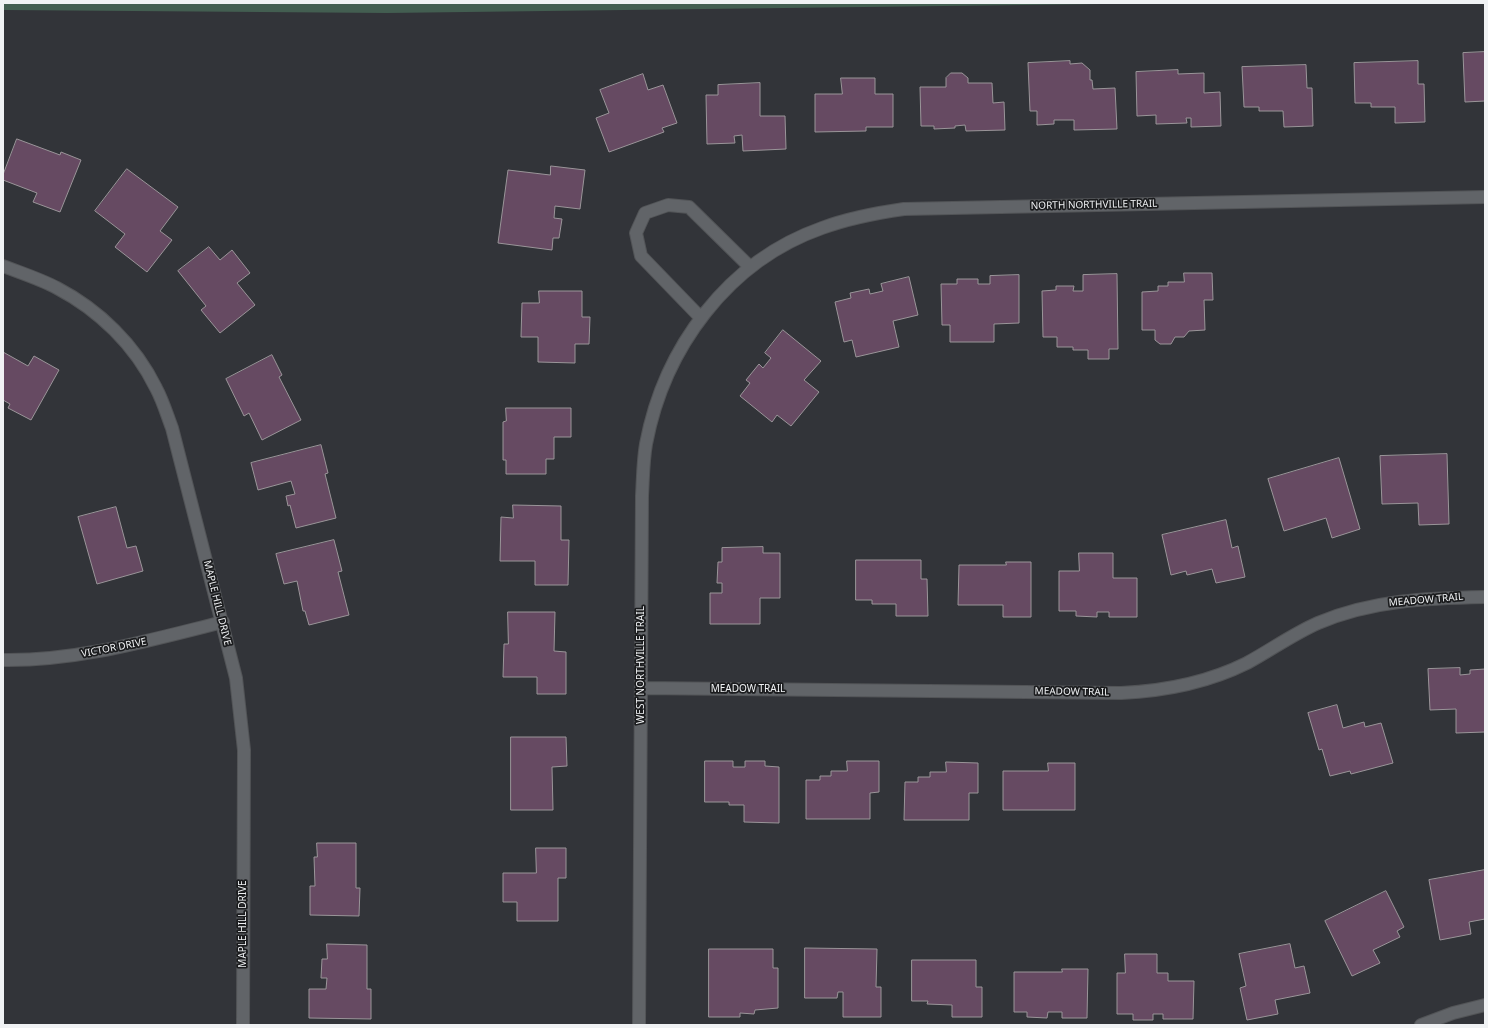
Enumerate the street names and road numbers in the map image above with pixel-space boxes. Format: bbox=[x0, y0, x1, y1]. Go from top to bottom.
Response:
street label: NORTH NORTHVILLE TRAIL bbox=[1031, 198, 1157, 212]
street label: MAPLE HILL DRIVE bbox=[201, 559, 233, 647]
street label: MEADOW TRAIL bbox=[1388, 591, 1464, 609]
street label: WEST NORTHVILLE TRAIL bbox=[635, 606, 647, 724]
street label: VICTOR DRIVE bbox=[80, 636, 148, 660]
street label: MEADOW TRAIL bbox=[711, 683, 785, 695]
street label: MEADOW TRAIL bbox=[1035, 685, 1109, 699]
street label: MAPLE HILL DRIVE bbox=[237, 880, 249, 968]

